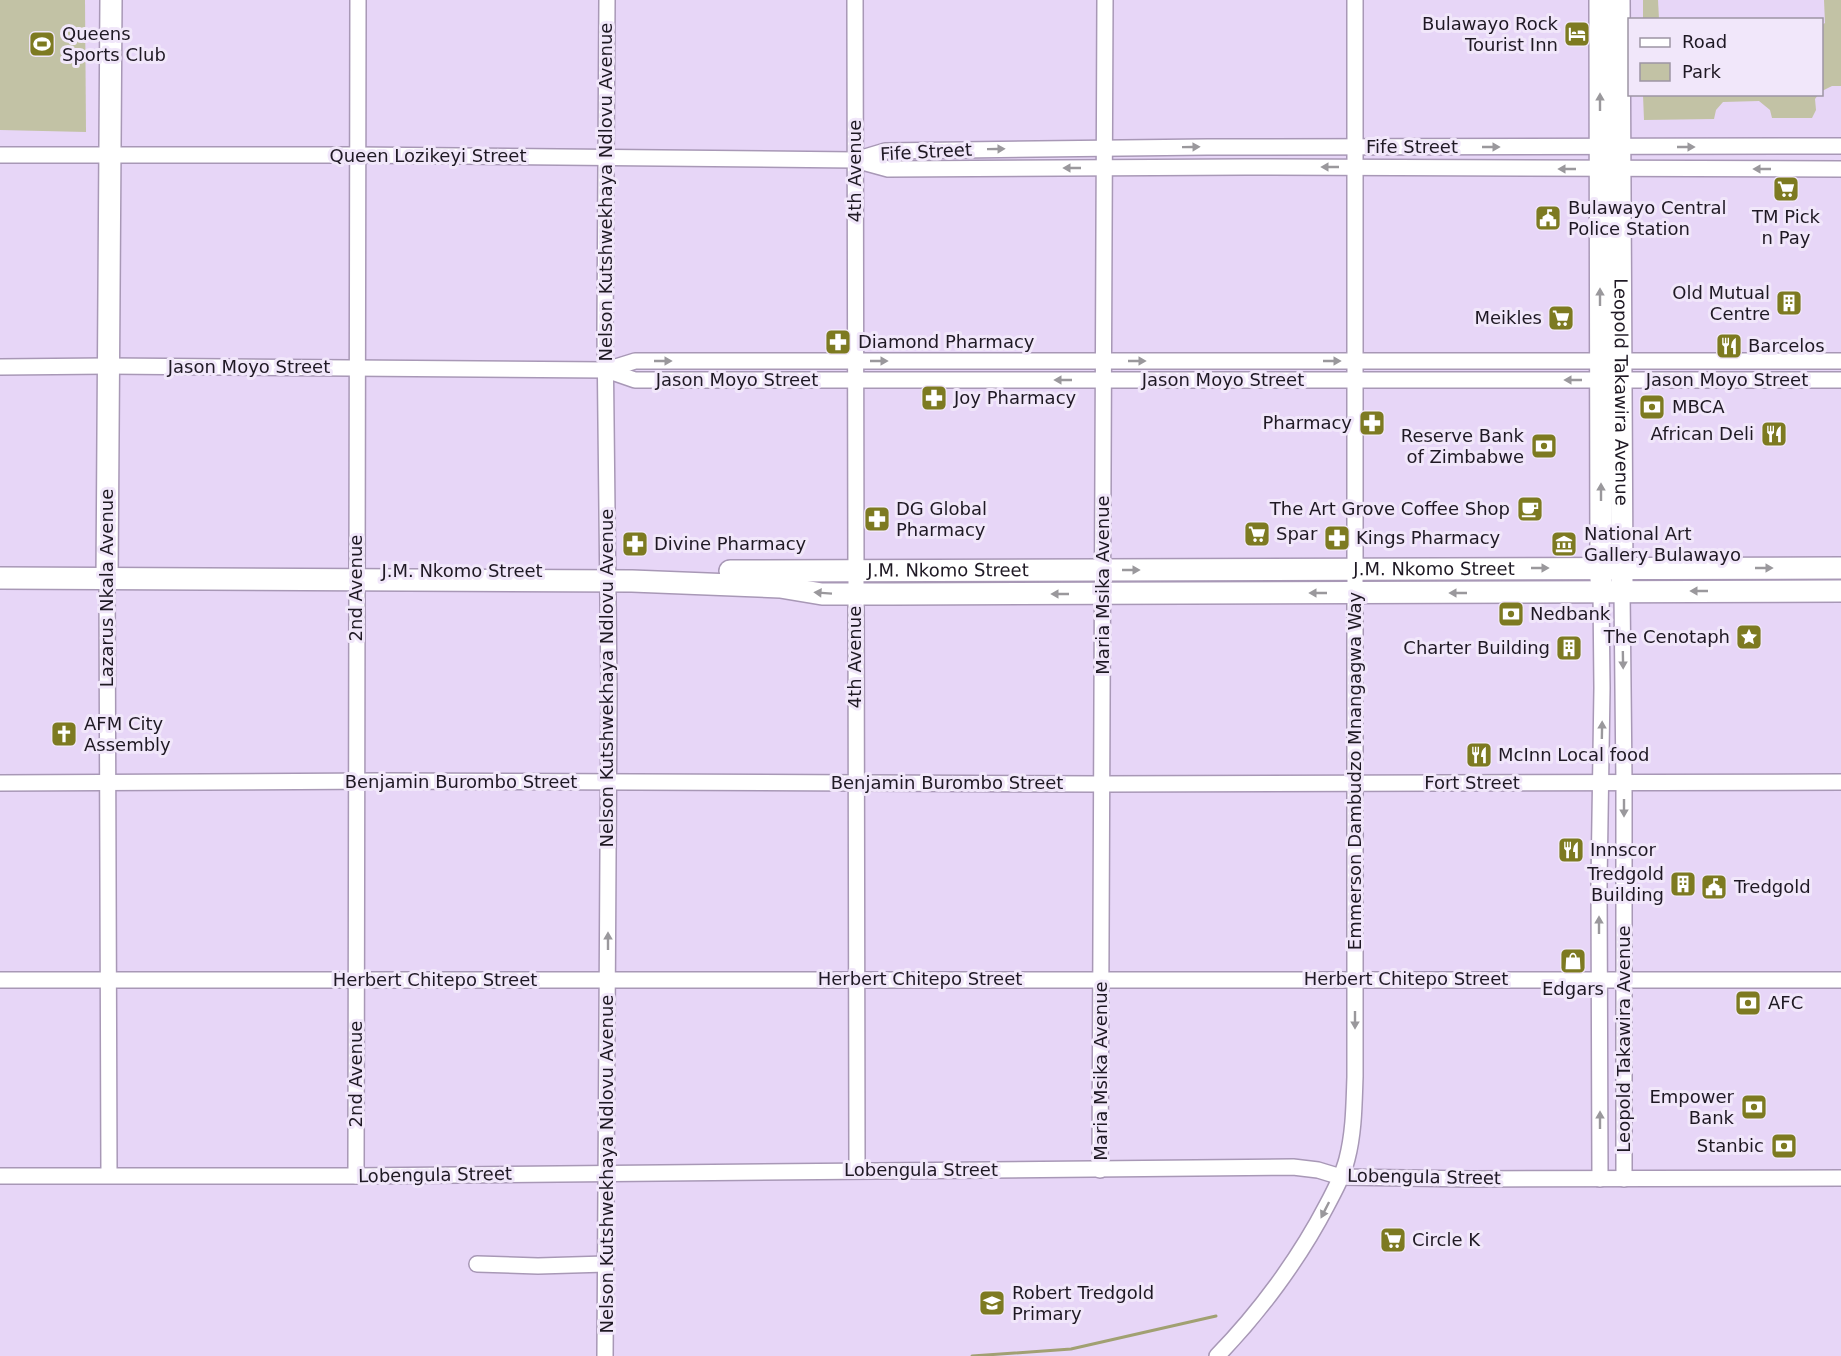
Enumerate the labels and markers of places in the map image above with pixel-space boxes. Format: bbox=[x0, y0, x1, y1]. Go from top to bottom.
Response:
place label: Bulawayo Rock Tourist Inn bbox=[1422, 13, 1559, 55]
hotel icon: Bulawayo Rock Tourist Inn bbox=[1562, 19, 1592, 49]
place label: Queens Sports Club bbox=[62, 23, 166, 65]
sports icon: Queens Sports Club bbox=[27, 29, 57, 59]
supermarket icon: TM Pick n Pay bbox=[1771, 174, 1801, 204]
place label: Bulawayo Central Police Station bbox=[1568, 197, 1726, 239]
public building icon: Bulawayo Central Police Station bbox=[1533, 203, 1563, 233]
place label: TM Pick n Pay bbox=[1751, 206, 1821, 248]
place label: Old Mutual Centre bbox=[1672, 282, 1770, 324]
building icon: Old Mutual Centre bbox=[1774, 288, 1804, 318]
supermarket icon: Meikles bbox=[1546, 303, 1576, 333]
place label: Meikles bbox=[1475, 307, 1542, 328]
pharmacy icon: Diamond Pharmacy bbox=[823, 327, 853, 357]
place label: Diamond Pharmacy bbox=[858, 331, 1035, 352]
restaurant icon: Barcelos bbox=[1714, 331, 1744, 361]
place label: Barcelos bbox=[1748, 335, 1825, 356]
pharmacy icon: Joy Pharmacy bbox=[919, 383, 949, 413]
place label: Joy Pharmacy bbox=[953, 387, 1077, 408]
bank icon: MBCA bbox=[1637, 392, 1667, 422]
place label: MBCA bbox=[1672, 396, 1725, 417]
pharmacy icon: Pharmacy bbox=[1357, 408, 1387, 438]
place label: Pharmacy bbox=[1263, 412, 1352, 433]
restaurant icon: African Deli bbox=[1759, 419, 1789, 449]
place label: African Deli bbox=[1651, 423, 1754, 444]
place label: Reserve Bank of Zimbabwe bbox=[1401, 425, 1525, 467]
bank icon: Reserve Bank of Zimbabwe bbox=[1529, 431, 1559, 461]
cafe icon: The Art Grove Coffee Shop bbox=[1515, 494, 1545, 524]
place label: DG Global Pharmacy bbox=[896, 498, 987, 540]
place label: The Art Grove Coffee Shop bbox=[1269, 498, 1510, 519]
pharmacy icon: DG Global Pharmacy bbox=[862, 504, 892, 534]
supermarket icon: Spar bbox=[1242, 519, 1272, 549]
place label: Spar bbox=[1276, 523, 1318, 544]
pharmacy icon: Kings Pharmacy bbox=[1322, 523, 1352, 553]
place label: National Art Gallery Bulawayo bbox=[1584, 523, 1741, 565]
place label: Kings Pharmacy bbox=[1356, 527, 1501, 548]
pharmacy icon: Divine Pharmacy bbox=[620, 529, 650, 559]
museum icon: National Art Gallery Bulawayo bbox=[1549, 529, 1579, 559]
place label: Divine Pharmacy bbox=[654, 533, 807, 554]
bank icon: Nedbank bbox=[1496, 599, 1526, 629]
place label: Nedbank bbox=[1530, 603, 1611, 624]
place icon: The Cenotaph bbox=[1734, 622, 1764, 652]
place label: The Cenotaph bbox=[1603, 626, 1730, 647]
building icon: Charter Building bbox=[1554, 633, 1584, 663]
place label: Charter Building bbox=[1403, 637, 1550, 658]
place label: AFM City Assembly bbox=[84, 713, 171, 755]
church icon: AFM City Assembly bbox=[49, 719, 79, 749]
restaurant icon: McInn Local food bbox=[1464, 740, 1494, 770]
place label: McInn Local food bbox=[1498, 744, 1649, 765]
restaurant icon: Innscor bbox=[1556, 835, 1586, 865]
place label: Innscor bbox=[1590, 839, 1656, 860]
place label: Tredgold Building bbox=[1586, 863, 1664, 905]
building icon: Tredgold Building bbox=[1668, 869, 1698, 899]
public building icon: Tredgold bbox=[1699, 872, 1729, 902]
place label: Tredgold bbox=[1733, 876, 1811, 897]
shop icon: Edgars bbox=[1558, 946, 1588, 976]
place label: Edgars bbox=[1542, 978, 1604, 999]
bank icon: AFC bbox=[1733, 988, 1763, 1018]
place label: AFC bbox=[1768, 992, 1803, 1013]
place label: Empower Bank bbox=[1649, 1086, 1735, 1128]
bank icon: Empower Bank bbox=[1739, 1092, 1769, 1122]
bank icon: Stanbic bbox=[1769, 1131, 1799, 1161]
place label: Stanbic bbox=[1697, 1135, 1764, 1156]
supermarket icon: Circle K bbox=[1378, 1225, 1408, 1255]
place label: Circle K bbox=[1412, 1229, 1481, 1250]
place label: Robert Tredgold Primary bbox=[1012, 1282, 1154, 1324]
school or university icon: Robert Tredgold Primary bbox=[977, 1288, 1007, 1318]

